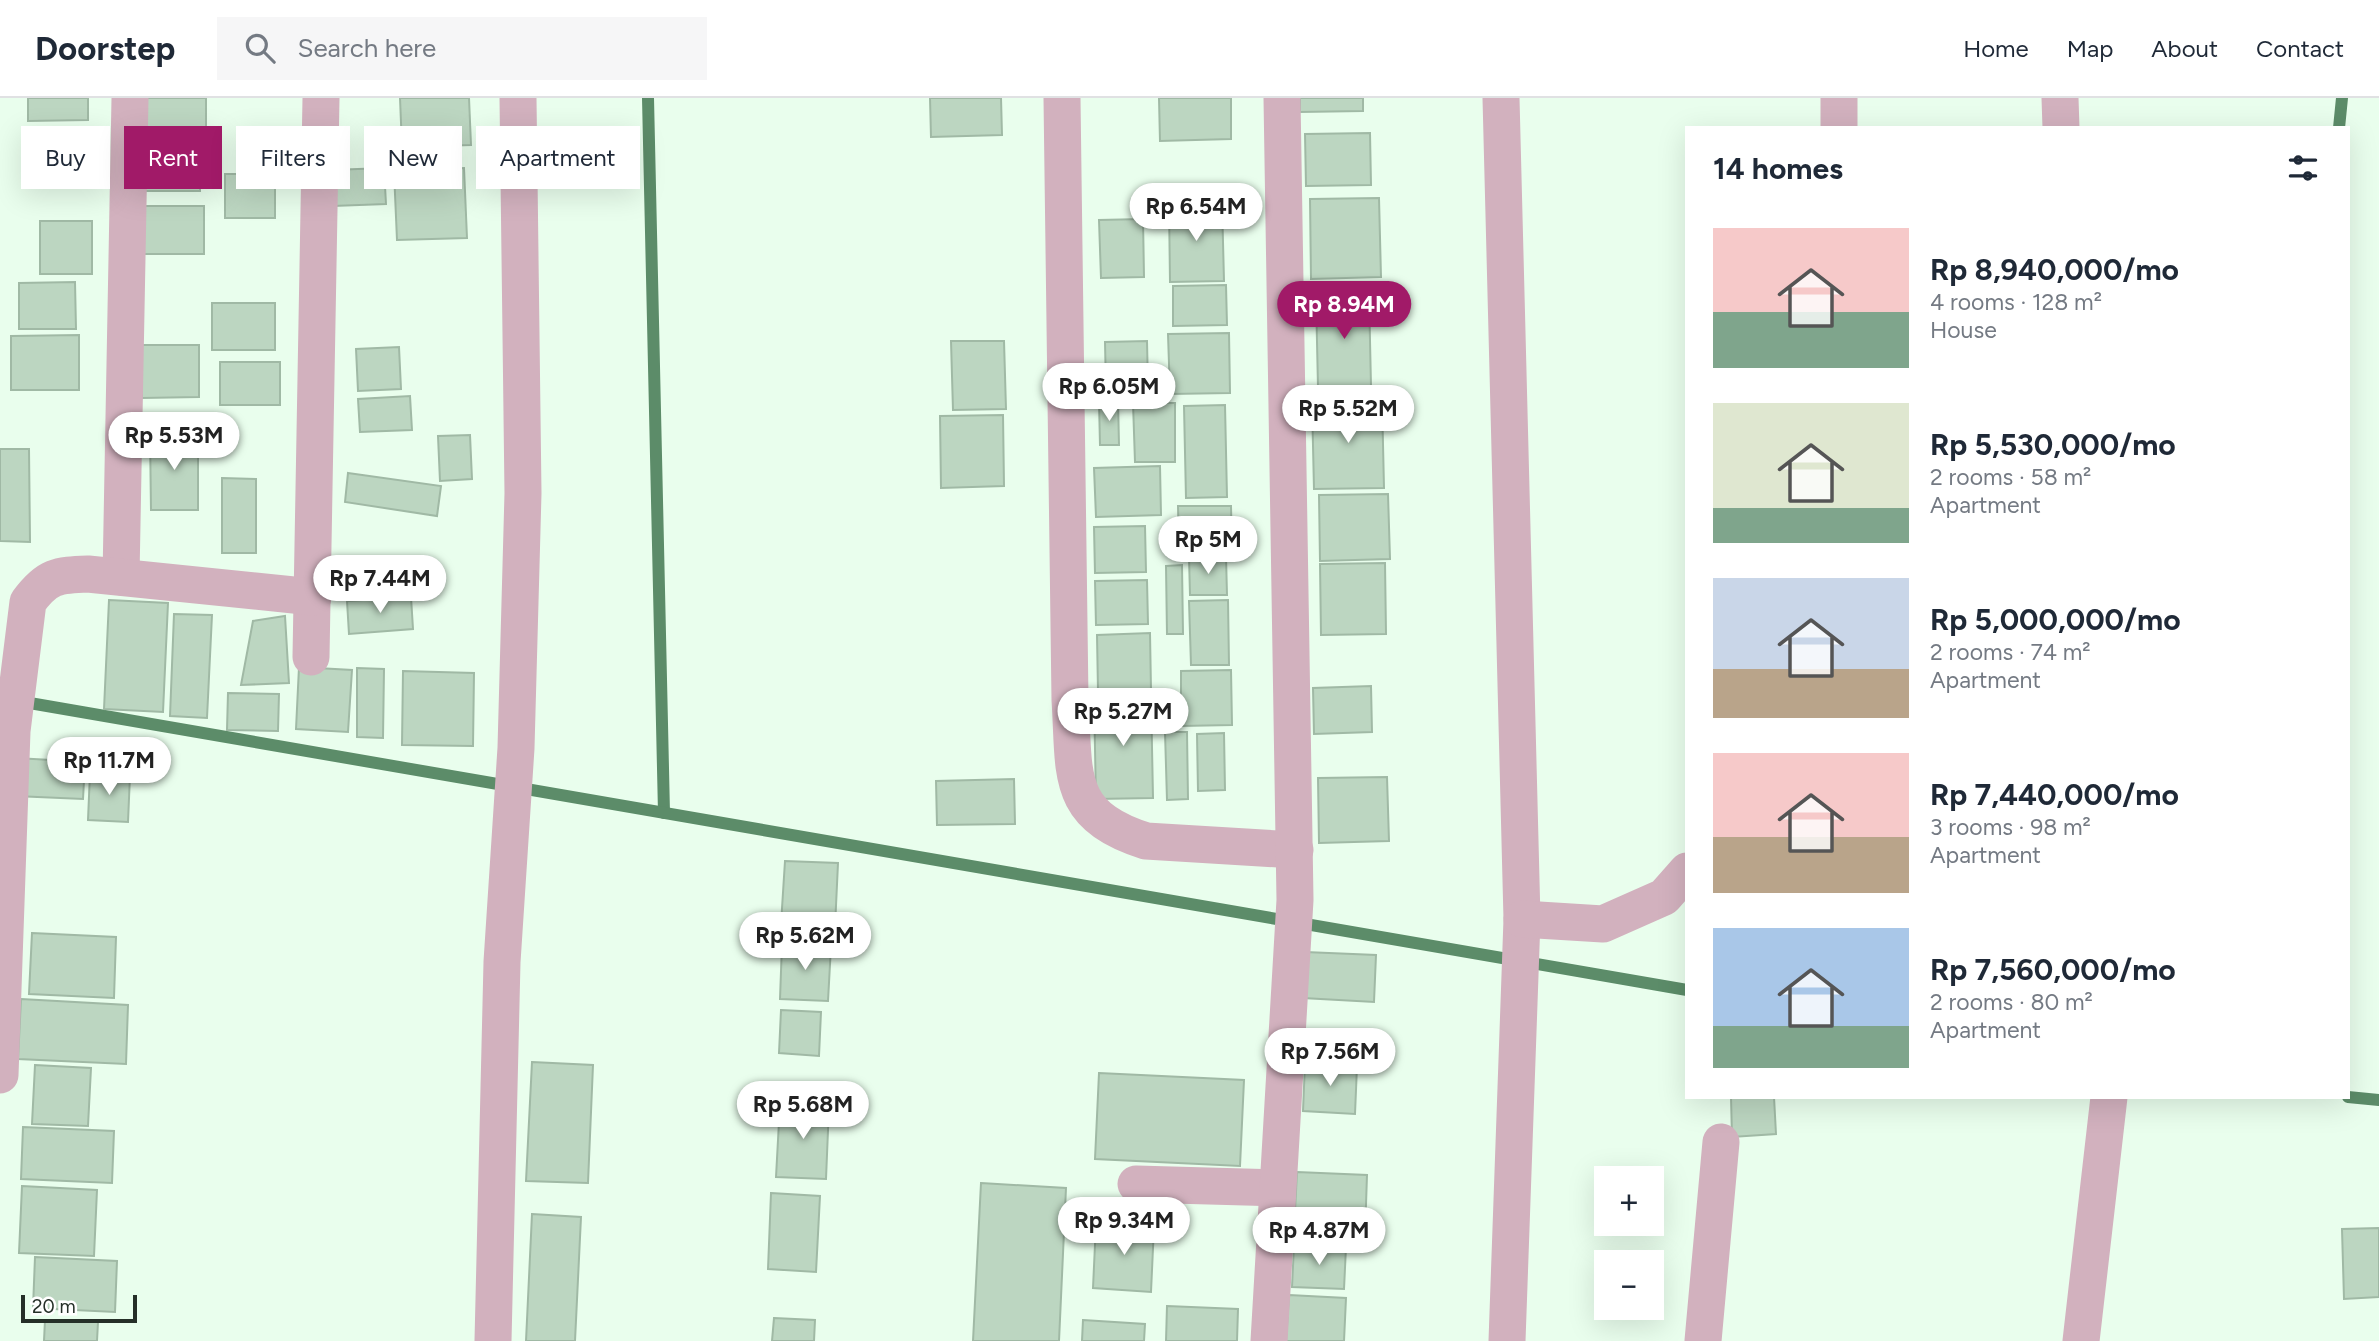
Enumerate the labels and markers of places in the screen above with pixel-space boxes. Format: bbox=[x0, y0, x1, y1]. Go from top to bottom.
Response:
pin: Rp 6.54M bbox=[1124, 184, 1268, 243]
pin: Rp 8.94M bbox=[1272, 282, 1416, 341]
pin: Rp 6.05M bbox=[1037, 364, 1181, 423]
pin: Rp 5.52M bbox=[1276, 386, 1420, 445]
pin: Rp 5.53M bbox=[102, 412, 246, 472]
pin: Rp 5M bbox=[1159, 517, 1257, 576]
pin: Rp 7.44M bbox=[308, 556, 452, 615]
pin: Rp 5.27M bbox=[1051, 688, 1195, 748]
pin: Rp 11.7M bbox=[37, 738, 181, 797]
pin: Rp 5.62M bbox=[733, 912, 877, 972]
pin: Rp 7.56M bbox=[1258, 1028, 1402, 1088]
pin: Rp 5.68M bbox=[731, 1082, 875, 1141]
pin: Rp 9.34M bbox=[1052, 1198, 1196, 1257]
pin: Rp 4.87M bbox=[1247, 1208, 1391, 1267]

